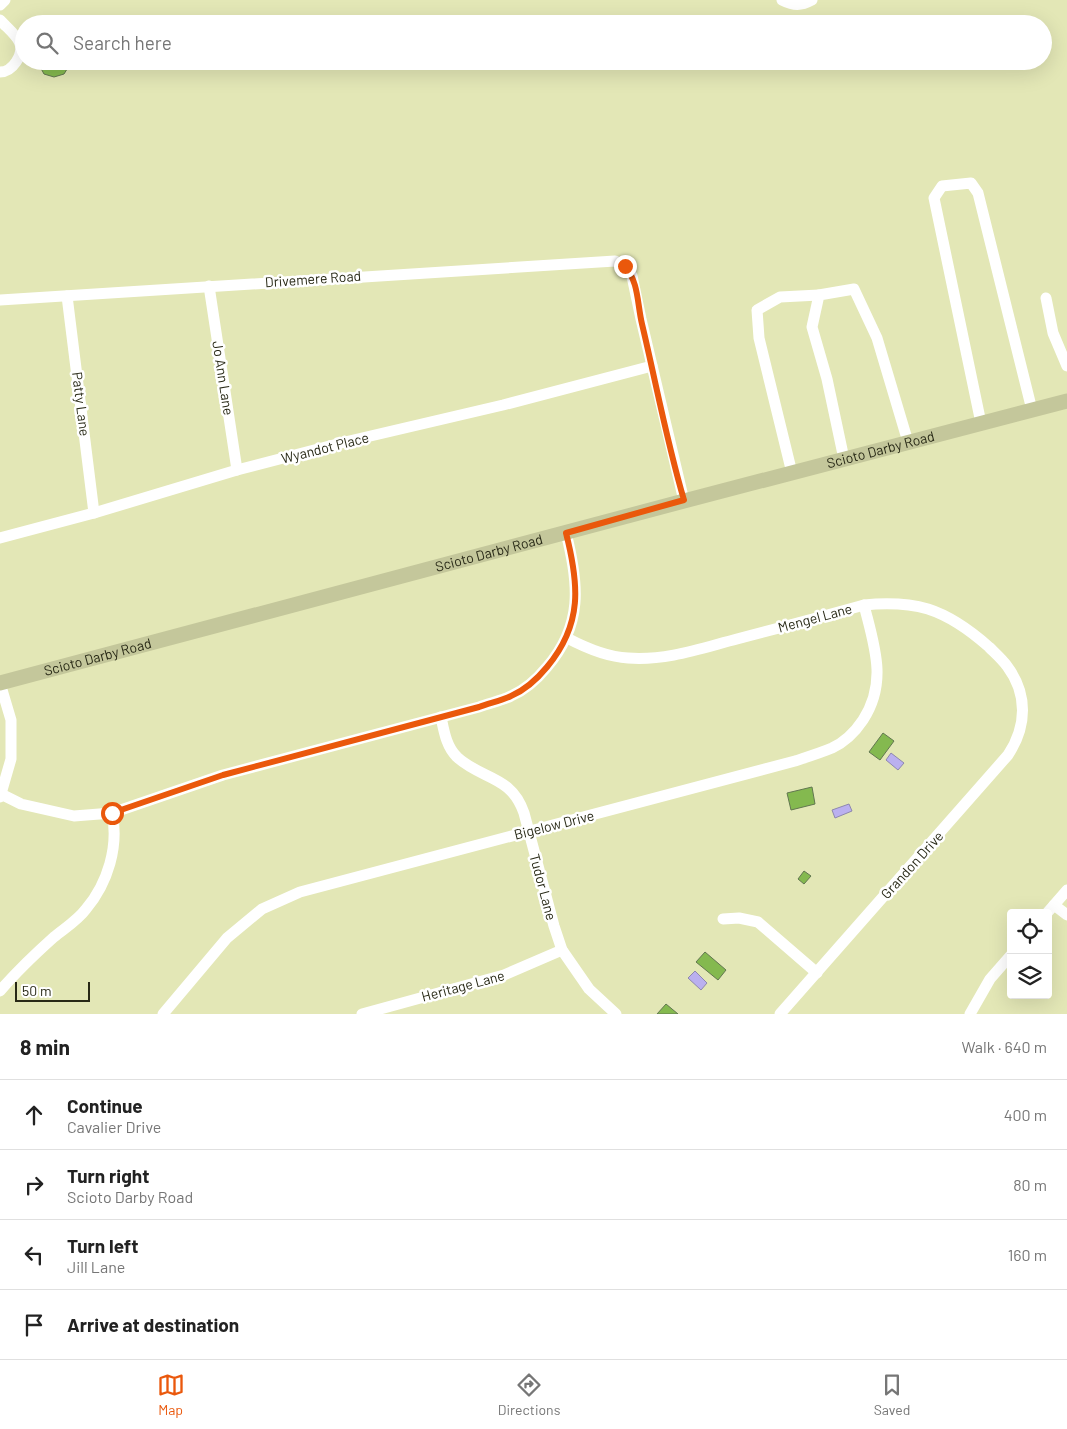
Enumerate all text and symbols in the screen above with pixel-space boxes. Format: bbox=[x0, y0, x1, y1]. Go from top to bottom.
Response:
search box bbox=[15, 15, 1052, 70]
icon: search bbox=[33, 29, 61, 57]
text: Search here bbox=[73, 31, 172, 54]
route end bbox=[614, 255, 637, 278]
street label: Drivemere Road bbox=[264, 267, 362, 290]
street label: Jo Ann Lane bbox=[209, 340, 238, 416]
street label: Patty Lane bbox=[69, 371, 94, 437]
street label: Scioto Darby Road bbox=[825, 427, 936, 471]
street label: Wyandot Place bbox=[279, 428, 370, 467]
street label: Scioto Darby Road bbox=[433, 530, 544, 575]
street label: Mengel Lane bbox=[776, 599, 854, 636]
street label: Scioto Darby Road bbox=[42, 634, 153, 679]
route start bbox=[101, 802, 124, 825]
street label: Bigelow Drive bbox=[512, 806, 596, 843]
street label: Grandon Drive bbox=[877, 827, 946, 902]
street label: Tudor Lane bbox=[526, 852, 561, 922]
map controls bbox=[1007, 909, 1052, 999]
button: locate bbox=[1007, 909, 1052, 954]
button: layers bbox=[1007, 954, 1052, 999]
street label: Heritage Lane bbox=[419, 966, 506, 1005]
scale bar bbox=[15, 979, 90, 1002]
text: 50 m bbox=[22, 982, 51, 999]
text: 8 min bbox=[20, 1034, 70, 1059]
text: Walk · 640 m bbox=[962, 1037, 1047, 1056]
text: Continue bbox=[67, 1094, 143, 1117]
icon: ahead bbox=[20, 1101, 48, 1129]
text: 400 m bbox=[1004, 1105, 1047, 1124]
text: Cavalier Drive bbox=[67, 1117, 161, 1136]
text: Turn right bbox=[67, 1164, 149, 1187]
icon: right bbox=[20, 1171, 48, 1199]
text: 80 m bbox=[1013, 1175, 1047, 1194]
text: Scioto Darby Road bbox=[67, 1187, 193, 1206]
text: Turn left bbox=[67, 1234, 138, 1257]
icon: left bbox=[20, 1241, 48, 1269]
text: 160 m bbox=[1008, 1245, 1047, 1264]
text: Jill Lane bbox=[67, 1257, 125, 1276]
icon: arrive bbox=[20, 1311, 48, 1339]
text: Arrive at destination bbox=[67, 1313, 239, 1336]
tab: Map bbox=[157, 1371, 185, 1418]
tab: Directions bbox=[498, 1371, 560, 1418]
tab: Saved bbox=[874, 1371, 910, 1418]

